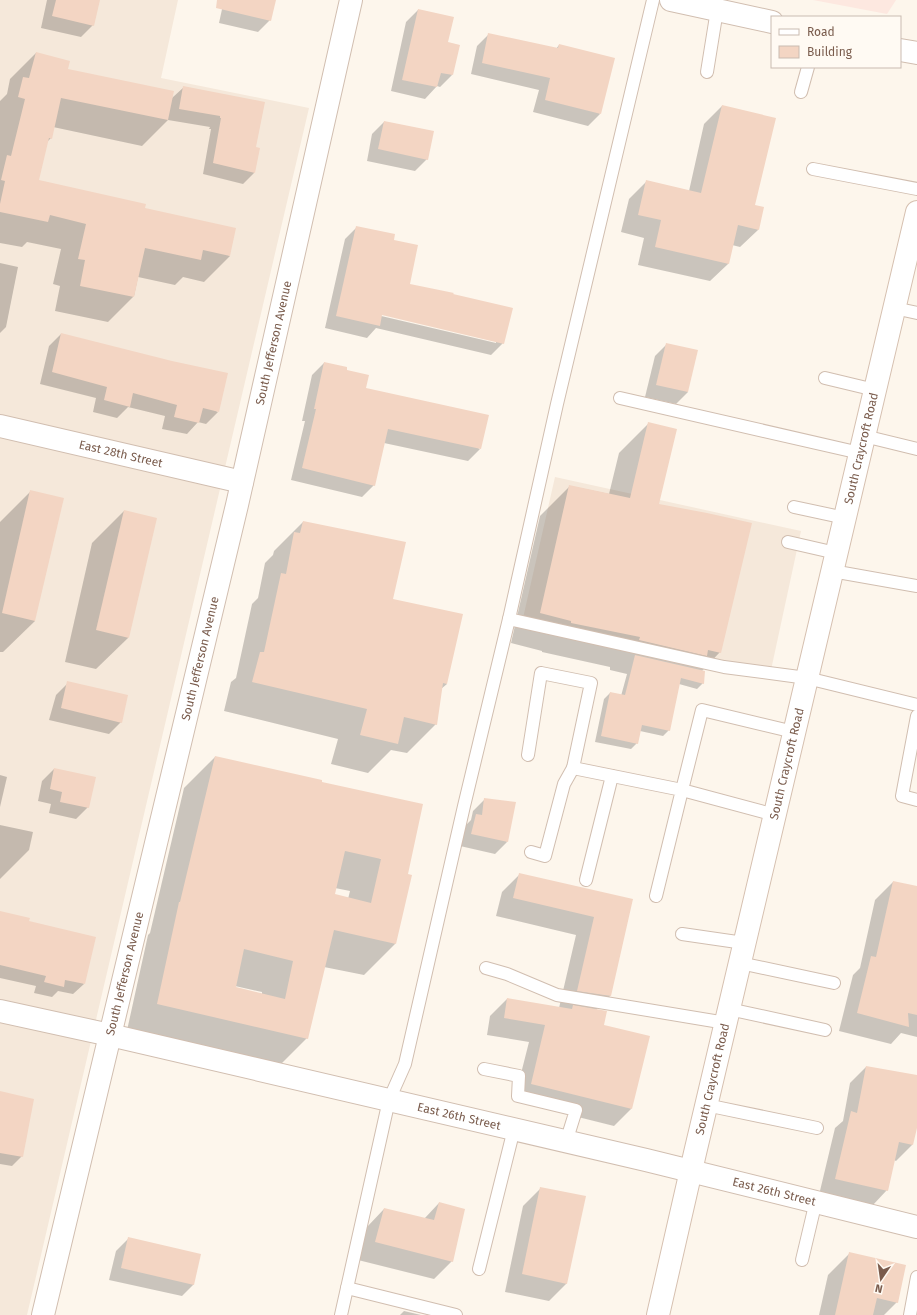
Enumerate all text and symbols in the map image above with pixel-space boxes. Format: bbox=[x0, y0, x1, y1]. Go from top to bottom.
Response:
legend bbox=[771, 16, 901, 68]
text: Road bbox=[807, 25, 835, 39]
text: Building bbox=[807, 45, 853, 59]
street label: South Jefferson Avenue bbox=[253, 279, 294, 406]
street label: South Craycroft Road bbox=[841, 391, 881, 506]
street label: East 28th Street bbox=[78, 437, 165, 471]
street label: South Jefferson Avenue bbox=[179, 595, 222, 722]
street label: South Craycroft Road bbox=[767, 707, 807, 821]
street label: South Jefferson Avenue bbox=[103, 910, 146, 1037]
street label: South Craycroft Road bbox=[692, 1022, 732, 1136]
street label: East 26th Street bbox=[416, 1100, 503, 1133]
street label: East 26th Street bbox=[731, 1175, 818, 1209]
north arrow bbox=[861, 1259, 901, 1299]
text: N bbox=[874, 1281, 884, 1295]

